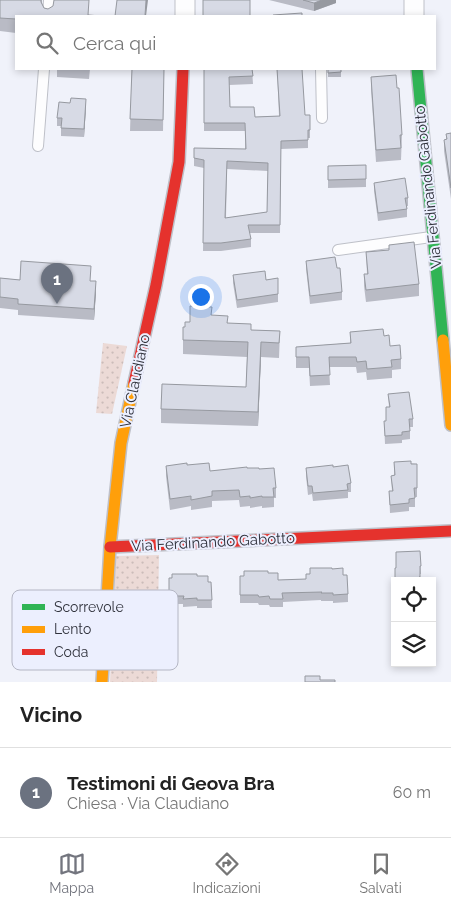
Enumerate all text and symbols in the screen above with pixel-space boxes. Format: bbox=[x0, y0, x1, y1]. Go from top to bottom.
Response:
search box bbox=[15, 15, 436, 70]
icon: search bbox=[33, 29, 61, 57]
text: Cerca qui bbox=[73, 32, 156, 54]
street label: Via Ferdinando Gabotto bbox=[410, 105, 446, 269]
pin: 1 bbox=[41, 263, 73, 304]
your location bbox=[188, 284, 214, 310]
street label: Via Claudiano bbox=[116, 332, 154, 430]
street label: Via Ferdinando Gabotto bbox=[131, 529, 295, 555]
map controls bbox=[391, 577, 436, 667]
button: locate bbox=[391, 577, 436, 622]
legend bbox=[12, 590, 178, 670]
text: Scorrevole bbox=[54, 599, 124, 615]
text: Lento bbox=[54, 621, 91, 637]
button: layers bbox=[391, 622, 436, 667]
text: Coda bbox=[54, 644, 88, 660]
text: Vicino bbox=[20, 702, 82, 727]
text: Testimoni di Geova Bra bbox=[67, 772, 275, 794]
text: 1 bbox=[32, 783, 40, 802]
text: 60 m bbox=[393, 783, 431, 802]
text: Chiesa · Via Claudiano bbox=[67, 794, 229, 813]
tab: Mappa bbox=[49, 850, 94, 896]
tab: Indicazioni bbox=[193, 850, 261, 896]
tab: Salvati bbox=[359, 850, 402, 896]

